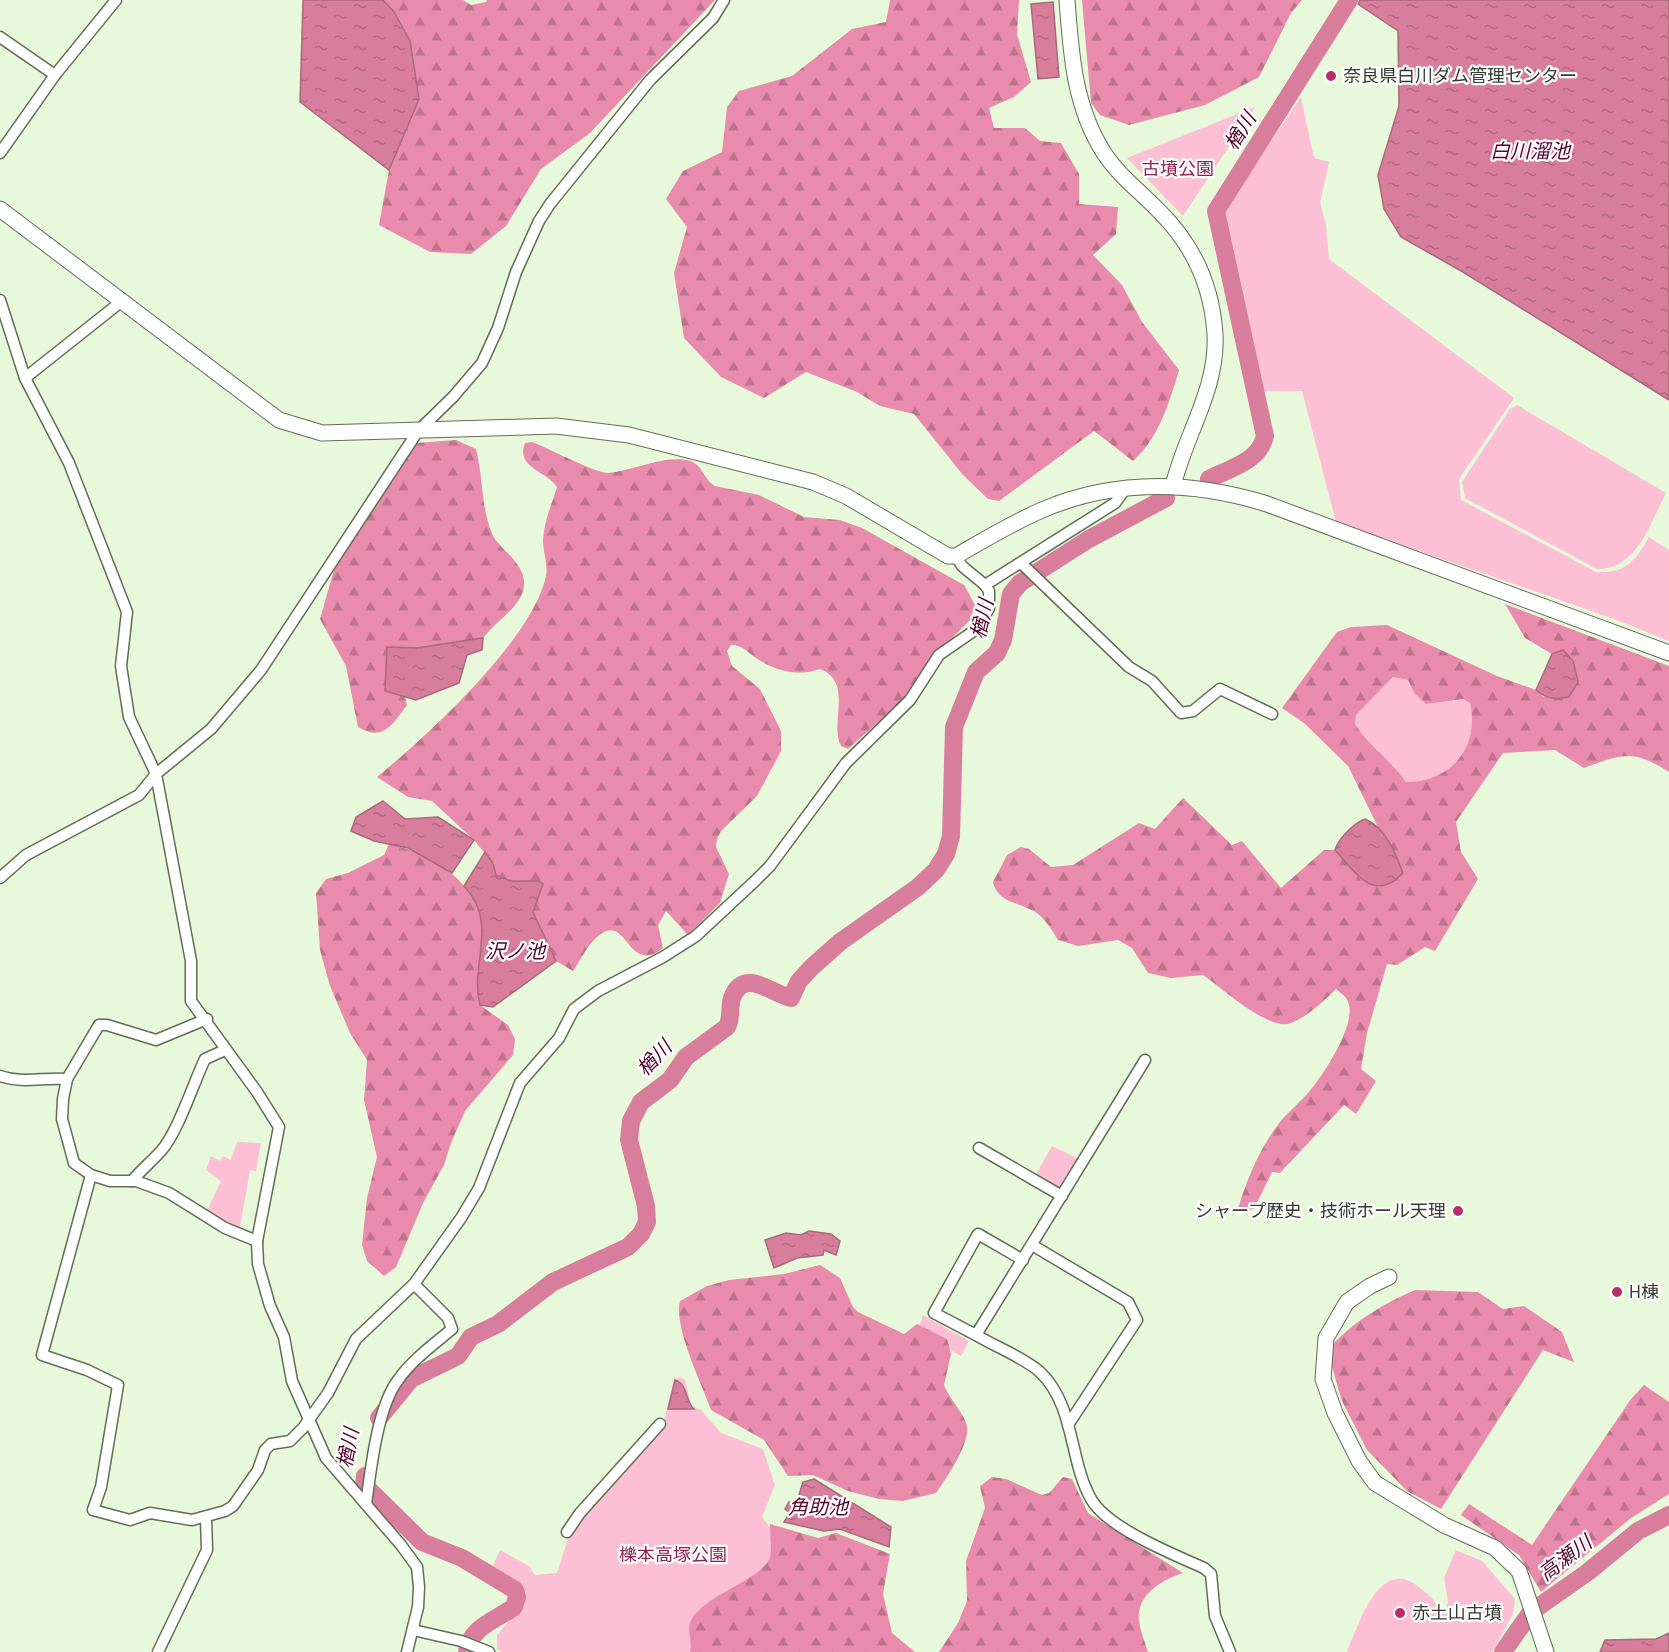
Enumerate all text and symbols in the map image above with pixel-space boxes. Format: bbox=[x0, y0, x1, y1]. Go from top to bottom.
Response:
place label: 奈良県白川ダム管理センター bbox=[1343, 64, 1577, 87]
marker: 奈良県白川ダム管理センター bbox=[1324, 69, 1338, 83]
water label: 楢川 bbox=[1218, 105, 1263, 155]
water label: 白川溜池 bbox=[1490, 138, 1572, 164]
park label: 古墳公園 bbox=[1142, 157, 1214, 180]
water label: 楢川 bbox=[965, 595, 1000, 641]
water label: 沢ノ池 bbox=[485, 938, 547, 964]
water label: 楢川 bbox=[631, 1033, 679, 1081]
place label: シャープ歴史・技術ホール天理 bbox=[1195, 1199, 1446, 1222]
marker: シャープ歴史・技術ホール天理 bbox=[1451, 1204, 1465, 1218]
place label: H棟 bbox=[1629, 1280, 1659, 1303]
marker: H棟 bbox=[1610, 1285, 1624, 1299]
water label: 楢川 bbox=[331, 1424, 365, 1470]
water label: 角助池 bbox=[788, 1494, 850, 1520]
water label: 高瀬川 bbox=[1533, 1528, 1598, 1586]
park label: 櫟本高塚公園 bbox=[619, 1543, 727, 1566]
place label: 赤土山古墳 bbox=[1412, 1601, 1502, 1624]
marker: 赤土山古墳 bbox=[1393, 1606, 1407, 1620]

